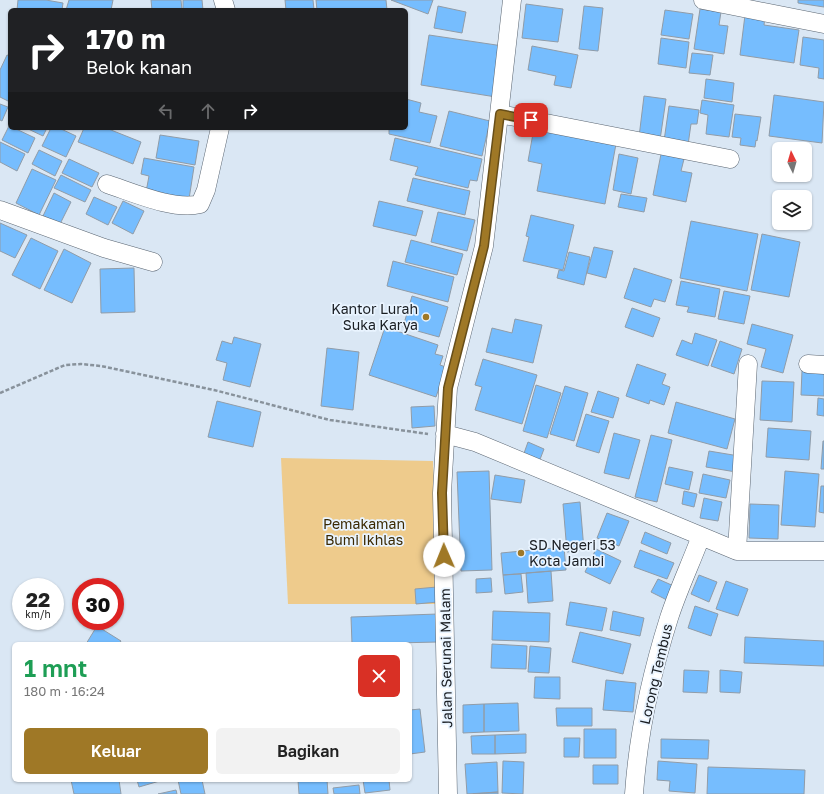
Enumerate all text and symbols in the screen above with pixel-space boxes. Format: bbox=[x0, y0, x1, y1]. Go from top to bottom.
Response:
text: 170 m bbox=[86, 22, 165, 55]
icon: right bbox=[20, 24, 72, 76]
text: Belok kanan bbox=[86, 56, 192, 78]
icon: left bbox=[155, 100, 177, 122]
icon: ahead bbox=[197, 100, 219, 122]
icon: right bbox=[239, 100, 261, 122]
pin bbox=[514, 103, 548, 137]
icon: arrive bbox=[520, 109, 542, 131]
north arrow bbox=[772, 142, 812, 182]
map controls bbox=[772, 142, 812, 230]
button: layers bbox=[772, 190, 812, 230]
place label: Kantor Lurah Suka Karya bbox=[331, 300, 418, 333]
marker: Kantor Lurah Suka Karya bbox=[421, 312, 431, 322]
park label: Pemakaman Bumi Ikhlas bbox=[323, 515, 405, 548]
position arrow bbox=[423, 535, 465, 577]
place label: SD Negeri 53 Kota Jambi bbox=[529, 536, 616, 569]
marker: SD Negeri 53 Kota Jambi bbox=[516, 548, 526, 558]
speed limit sign: 30 bbox=[72, 578, 124, 630]
text: 22 bbox=[26, 587, 50, 611]
street label: Jalan Serunai Malam bbox=[436, 588, 455, 728]
text: km/h bbox=[25, 608, 51, 620]
street label: Lorong Tembus bbox=[636, 622, 675, 726]
text: 1 mnt bbox=[24, 653, 87, 682]
button: close bbox=[358, 655, 400, 697]
text: 180 m · 16:24 bbox=[24, 683, 105, 699]
button: Keluar bbox=[24, 728, 208, 774]
button: Bagikan bbox=[216, 728, 400, 774]

